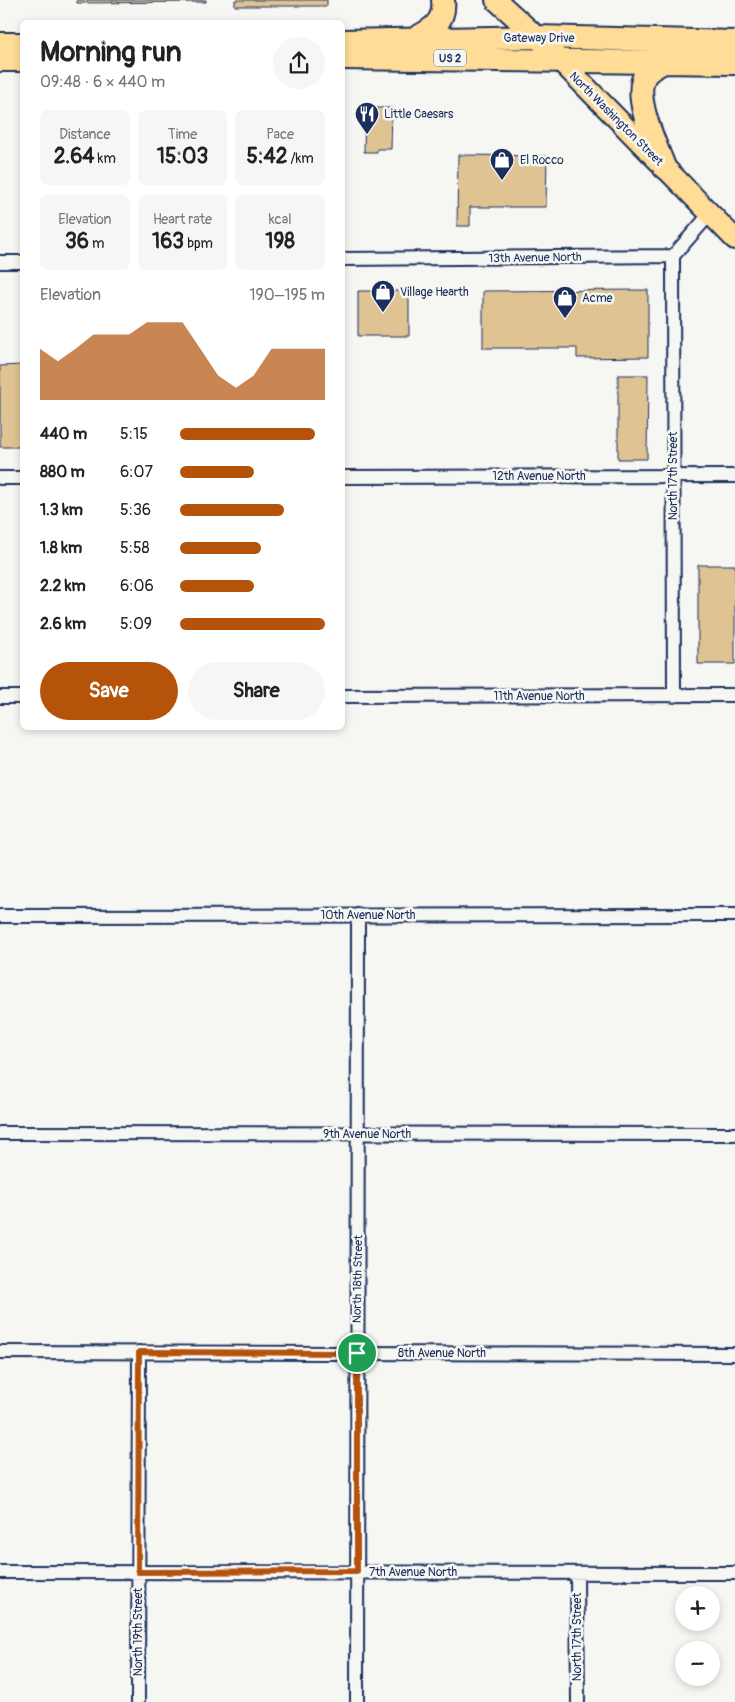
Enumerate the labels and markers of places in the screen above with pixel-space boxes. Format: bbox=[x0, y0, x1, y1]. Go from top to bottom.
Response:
restaurant icon: Little Caesars bbox=[354, 101, 380, 135]
place label: Little Caesars bbox=[384, 107, 454, 122]
shop icon: El Rocco bbox=[489, 147, 515, 181]
place label: El Rocco bbox=[520, 153, 564, 168]
shop icon: Village Hearth bbox=[370, 279, 396, 313]
place label: Village Hearth bbox=[400, 285, 469, 300]
shop icon: Acme bbox=[552, 285, 578, 319]
place label: Acme bbox=[582, 291, 613, 306]
pin bbox=[336, 1332, 378, 1374]

